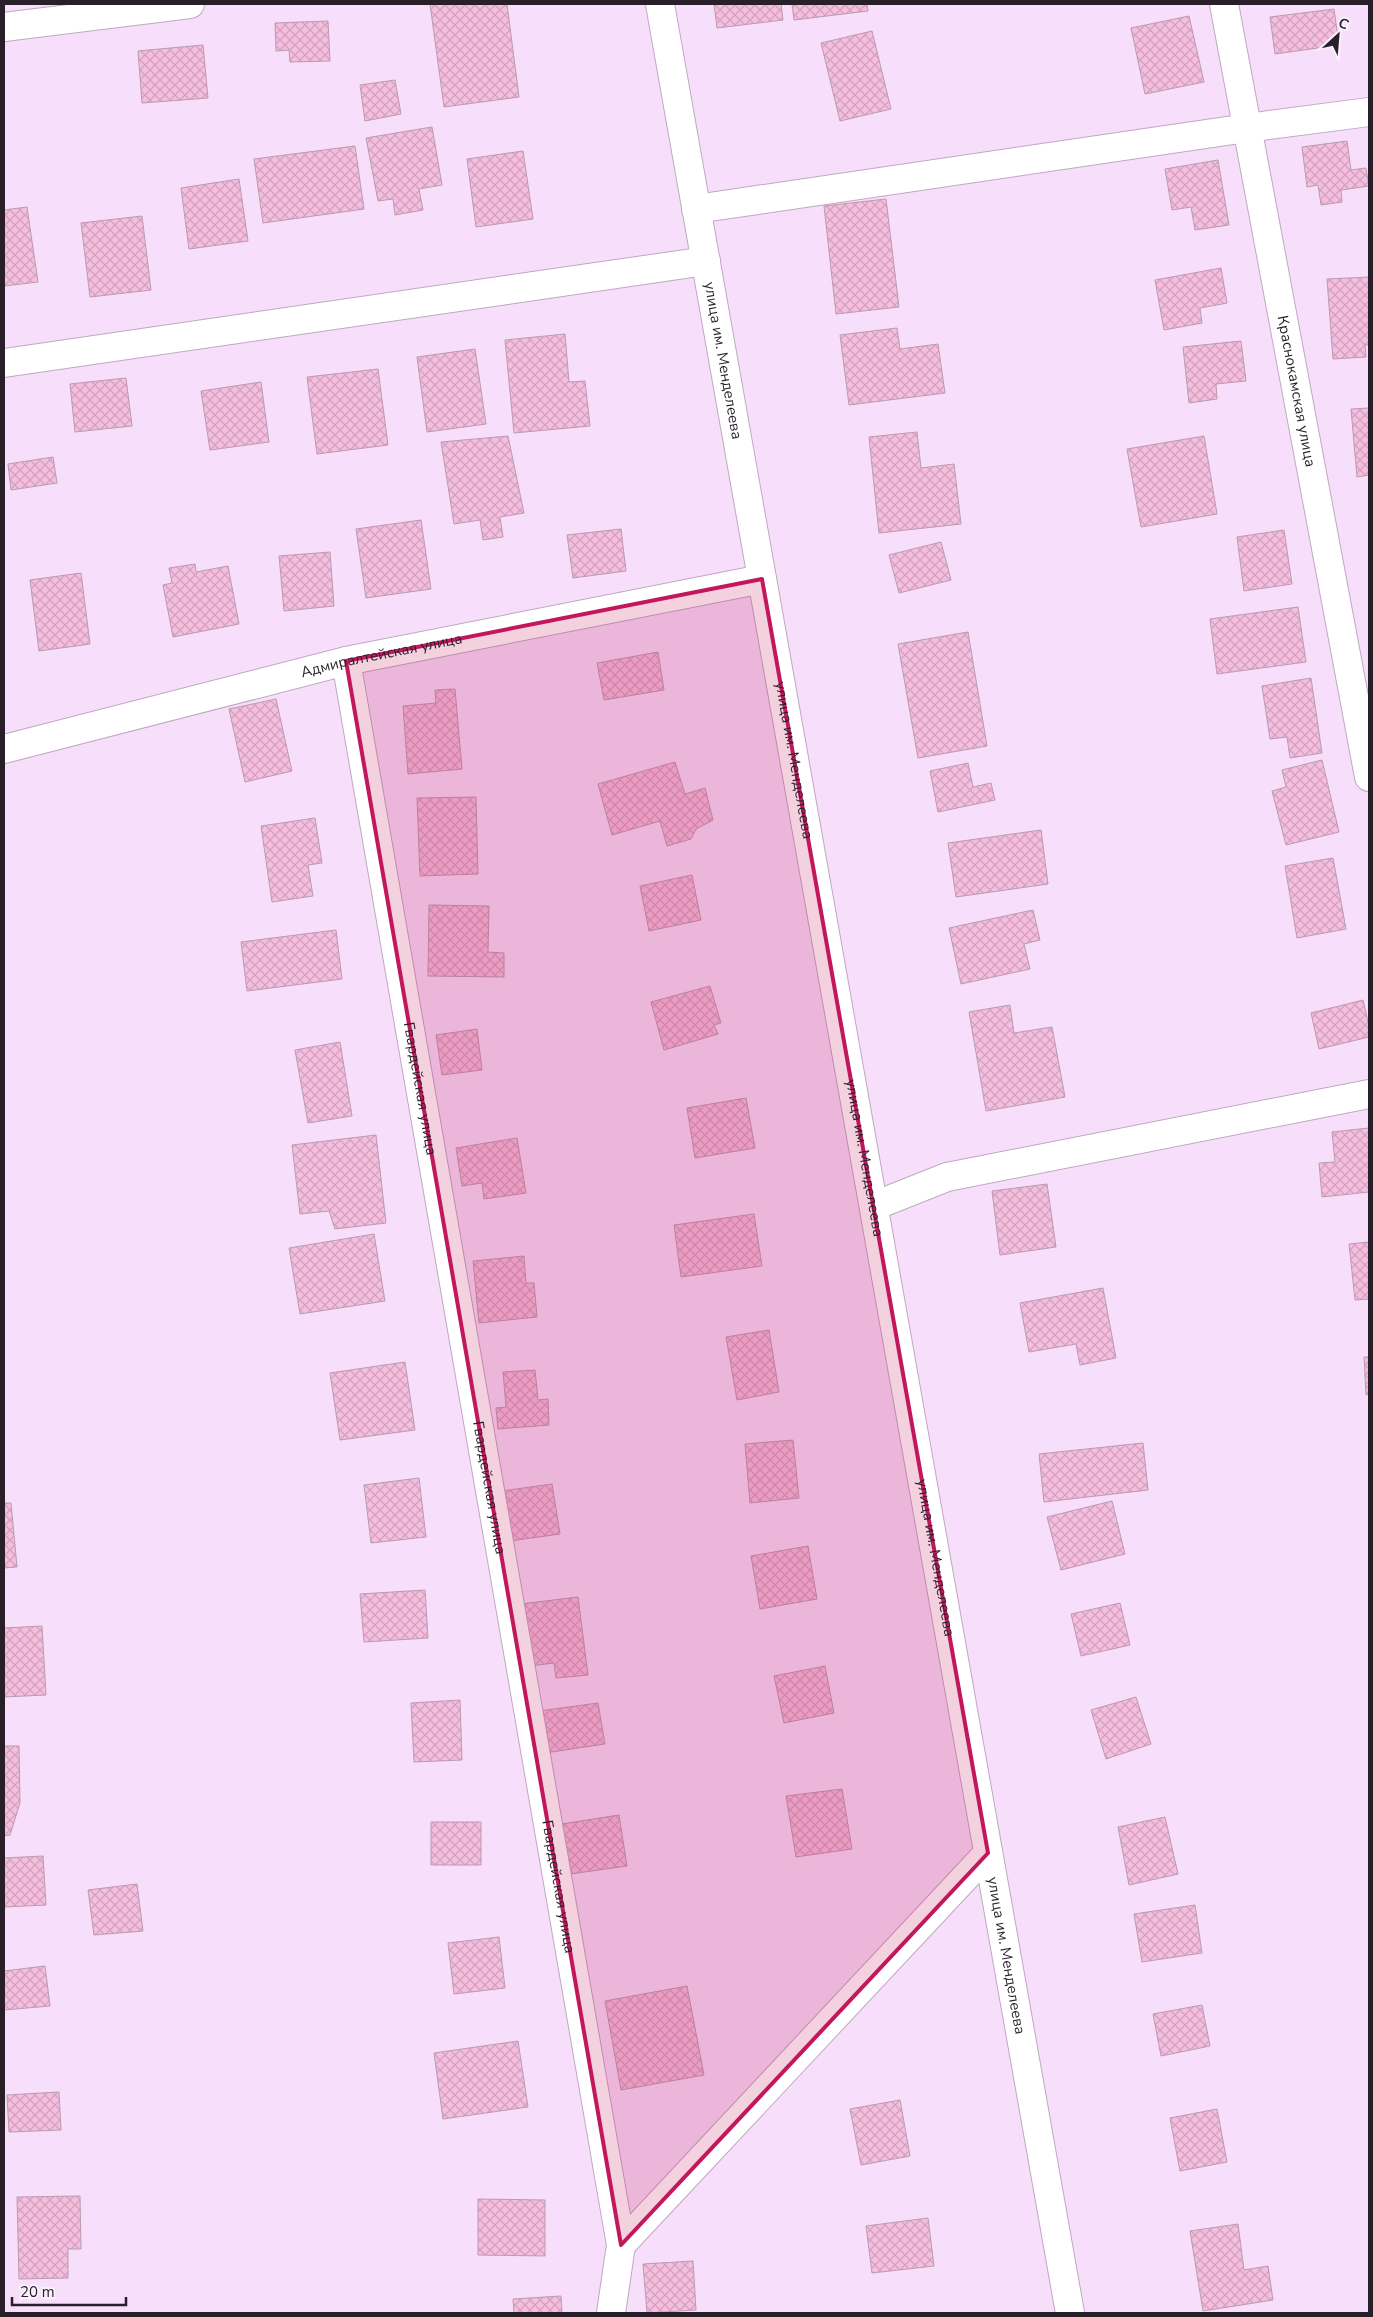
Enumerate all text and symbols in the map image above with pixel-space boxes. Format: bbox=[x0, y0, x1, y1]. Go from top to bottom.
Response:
north arrow bbox=[1313, 10, 1363, 60]
text: С bbox=[1335, 13, 1352, 35]
street label: улица им. Менделеева bbox=[699, 280, 747, 441]
street label: Краснокамская улица bbox=[1273, 314, 1321, 469]
street label: Адмиралтейская улица bbox=[299, 628, 464, 682]
street label: улица им. Менделеева bbox=[770, 680, 818, 841]
street label: Гвардейская улица bbox=[399, 1020, 442, 1157]
street label: улица им. Менделеева bbox=[841, 1078, 889, 1238]
street label: Гвардейская улица bbox=[468, 1419, 511, 1556]
street label: улица им. Менделеева bbox=[912, 1477, 960, 1638]
street label: Гвардейская улица bbox=[537, 1819, 580, 1955]
street label: улица им. Менделеева bbox=[983, 1875, 1030, 2036]
scale bar bbox=[12, 2274, 126, 2306]
text: 20 m bbox=[20, 2282, 55, 2302]

